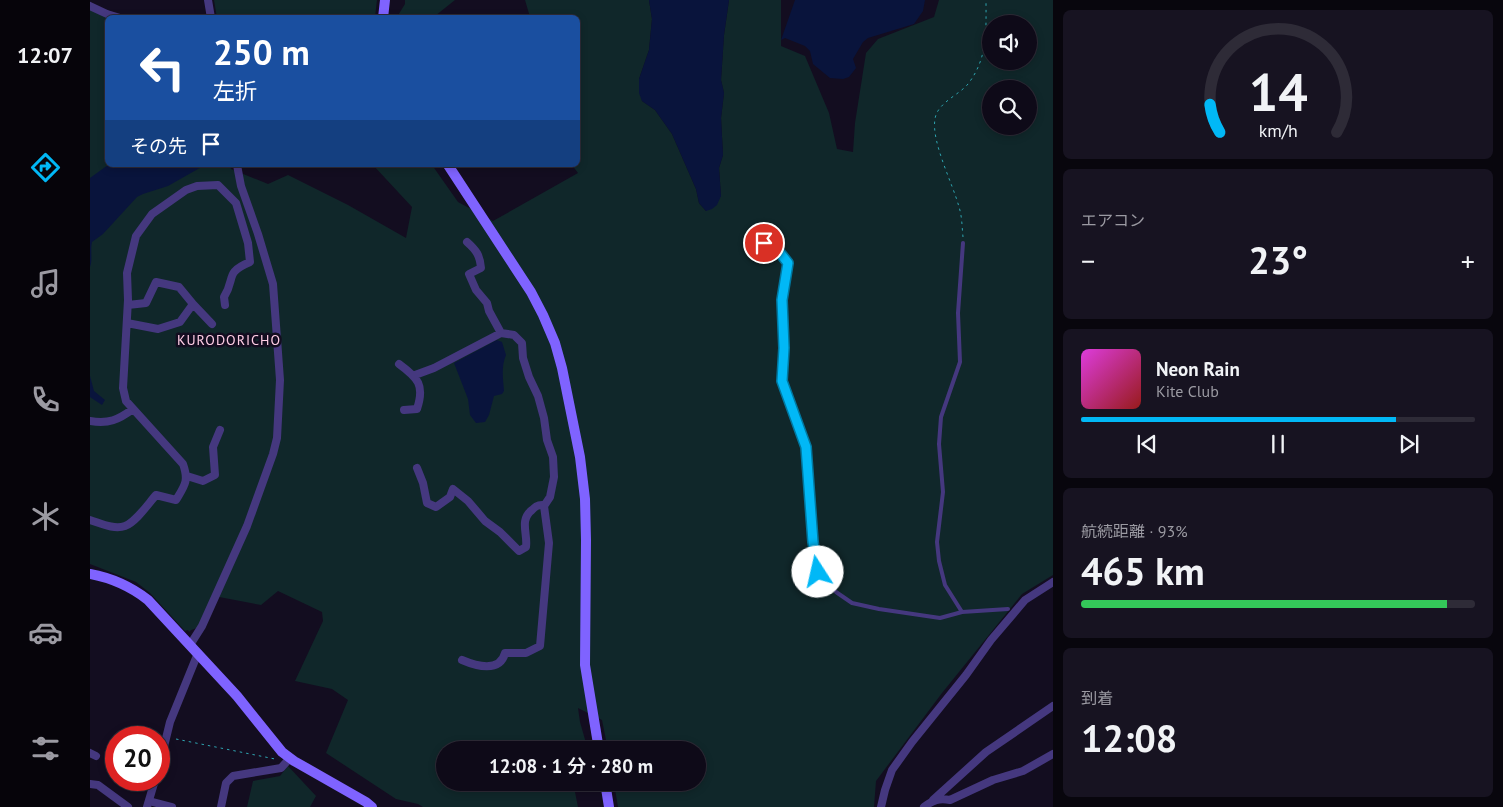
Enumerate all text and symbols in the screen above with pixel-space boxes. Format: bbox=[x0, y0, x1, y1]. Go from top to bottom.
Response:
map controls bbox=[982, 15, 1037, 135]
button: sound bbox=[982, 15, 1037, 70]
text: 250 m bbox=[213, 29, 310, 75]
icon: left bbox=[130, 35, 195, 100]
text: 12:07 bbox=[17, 41, 73, 69]
text: 14 bbox=[1249, 58, 1307, 125]
text: 左折 bbox=[213, 77, 257, 105]
button: search bbox=[982, 80, 1037, 135]
text: km/h bbox=[1258, 119, 1298, 142]
icon: arrive bbox=[197, 130, 225, 158]
text: その先 bbox=[130, 134, 187, 158]
icon: directions bbox=[28, 150, 63, 185]
text: エアコン bbox=[1081, 210, 1145, 230]
pin bbox=[743, 222, 785, 264]
icon: arrive bbox=[750, 229, 778, 257]
text: 23° bbox=[1248, 235, 1308, 284]
text: − bbox=[1081, 242, 1095, 279]
text: + bbox=[1461, 242, 1475, 279]
icon: music bbox=[28, 266, 63, 301]
district label: KURODORICHO bbox=[177, 331, 281, 349]
text: Neon Rain bbox=[1156, 357, 1240, 381]
text: Kite Club bbox=[1156, 381, 1219, 401]
icon: phone bbox=[28, 382, 63, 417]
icon: previous bbox=[1133, 430, 1161, 458]
icon: pause bbox=[1264, 430, 1292, 458]
icon: next bbox=[1395, 430, 1423, 458]
icon: climate bbox=[28, 499, 63, 534]
text: 航続距離 · 93% bbox=[1081, 521, 1188, 541]
position arrow bbox=[791, 545, 843, 597]
text: 465 km bbox=[1081, 546, 1205, 595]
icon: car bbox=[28, 615, 63, 650]
text: 到着 bbox=[1081, 688, 1113, 708]
text: 12:08 bbox=[1081, 713, 1177, 762]
speed limit sign: 20 bbox=[105, 726, 170, 791]
icon: filters bbox=[28, 731, 63, 766]
text: 12:08 · 1 分 · 280 m bbox=[489, 754, 653, 778]

